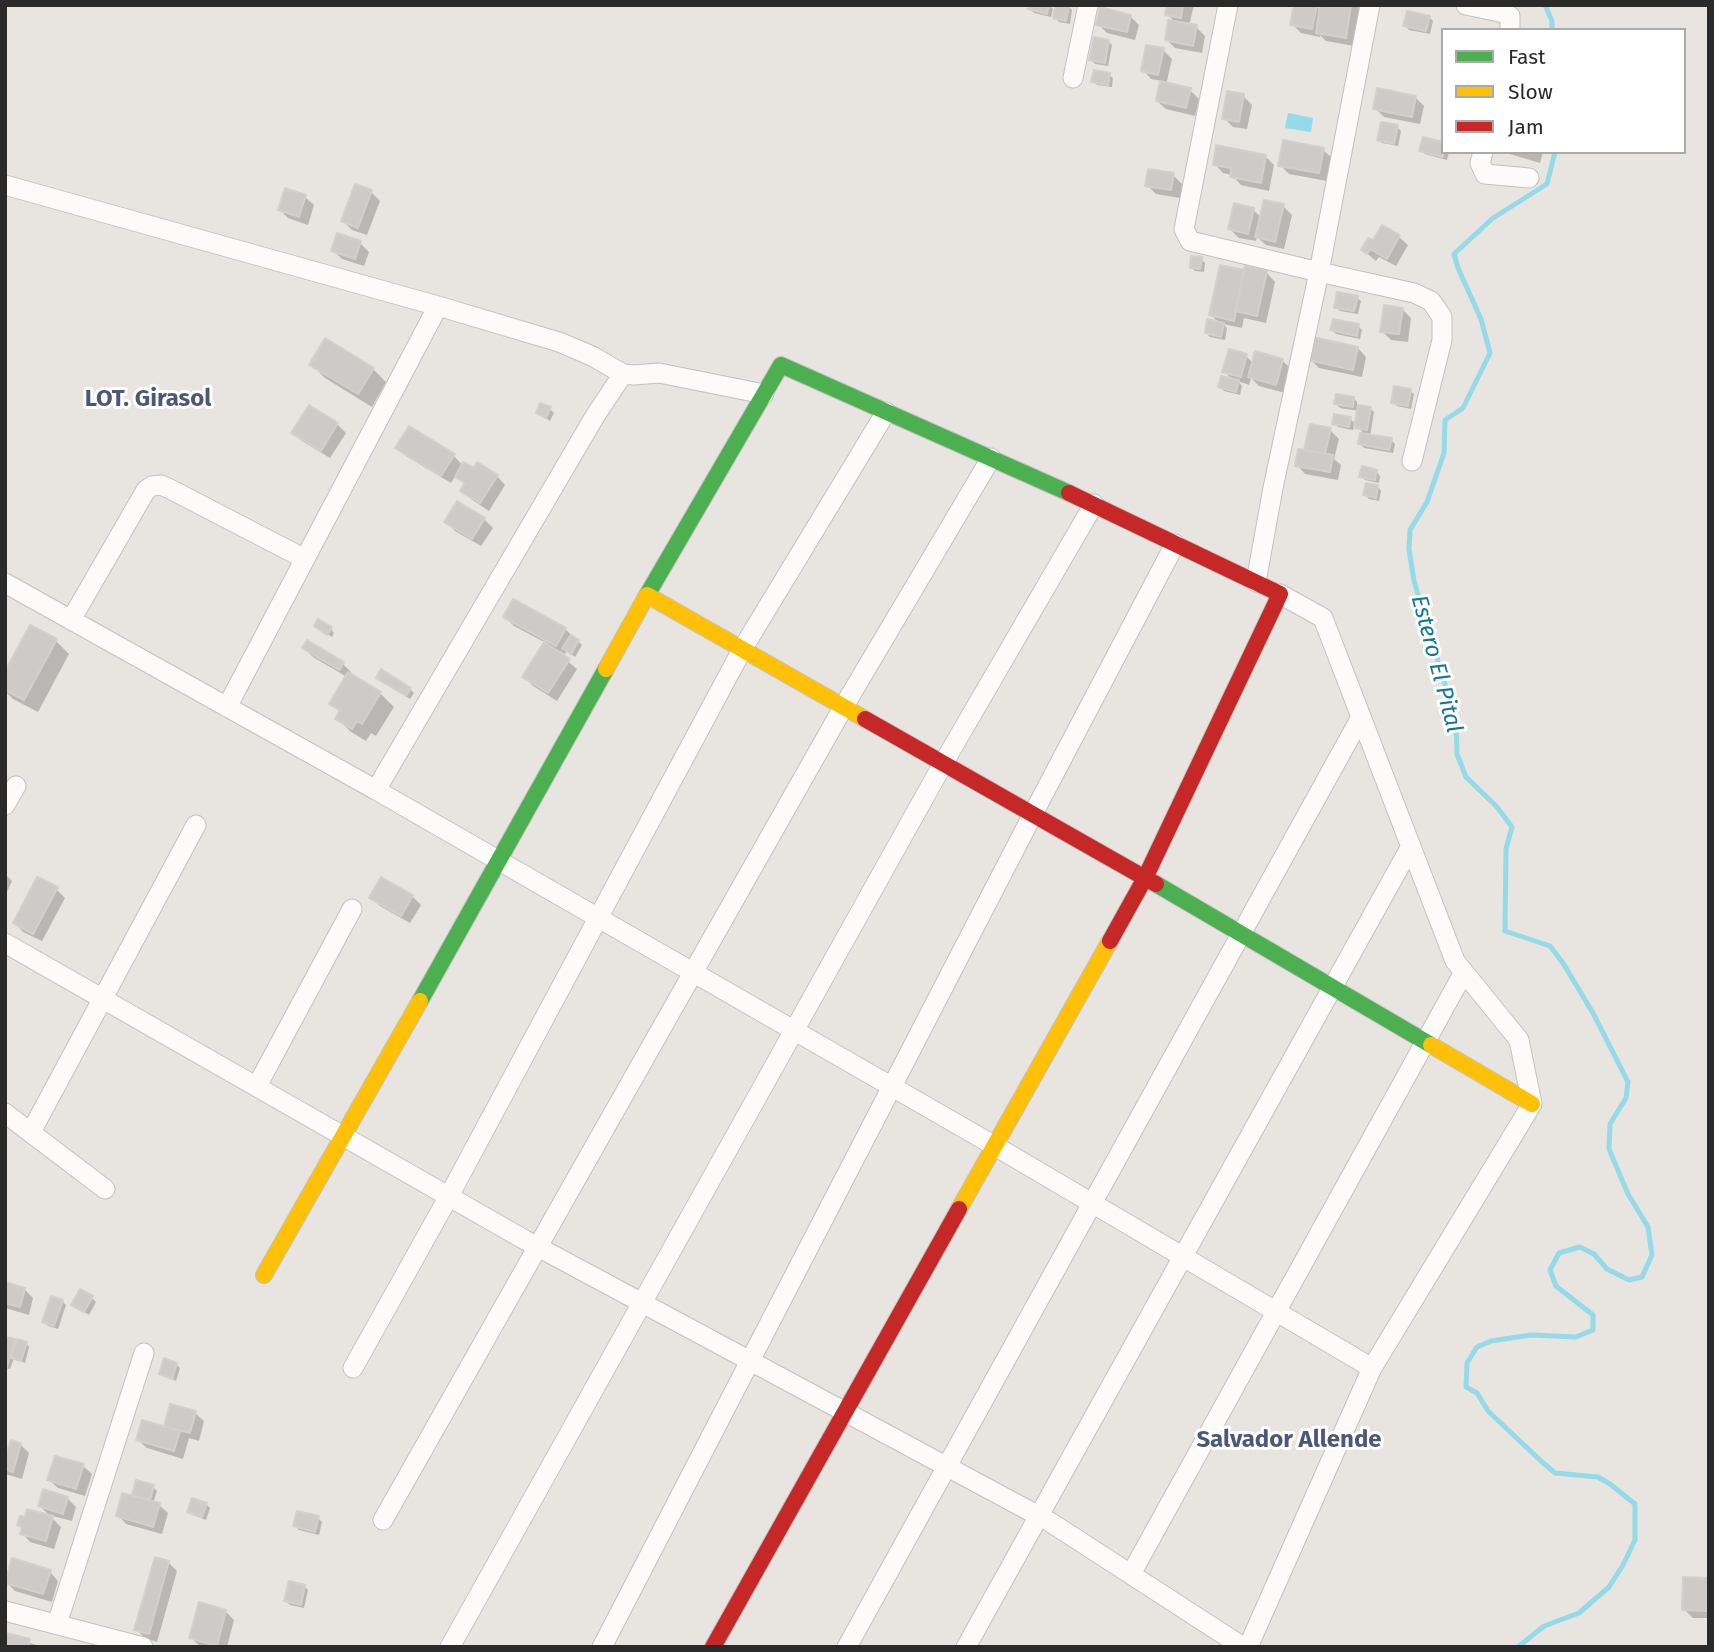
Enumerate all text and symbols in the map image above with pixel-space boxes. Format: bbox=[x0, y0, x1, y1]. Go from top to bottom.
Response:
legend bbox=[1441, 28, 1686, 154]
text: Fast bbox=[1508, 44, 1546, 70]
text: Slow bbox=[1508, 79, 1553, 105]
text: Jam bbox=[1508, 114, 1544, 140]
district label: LOT. Girasol bbox=[85, 385, 211, 413]
water label: Estero El Pital bbox=[1404, 592, 1468, 736]
district label: Salvador Allende bbox=[1196, 1426, 1382, 1454]

